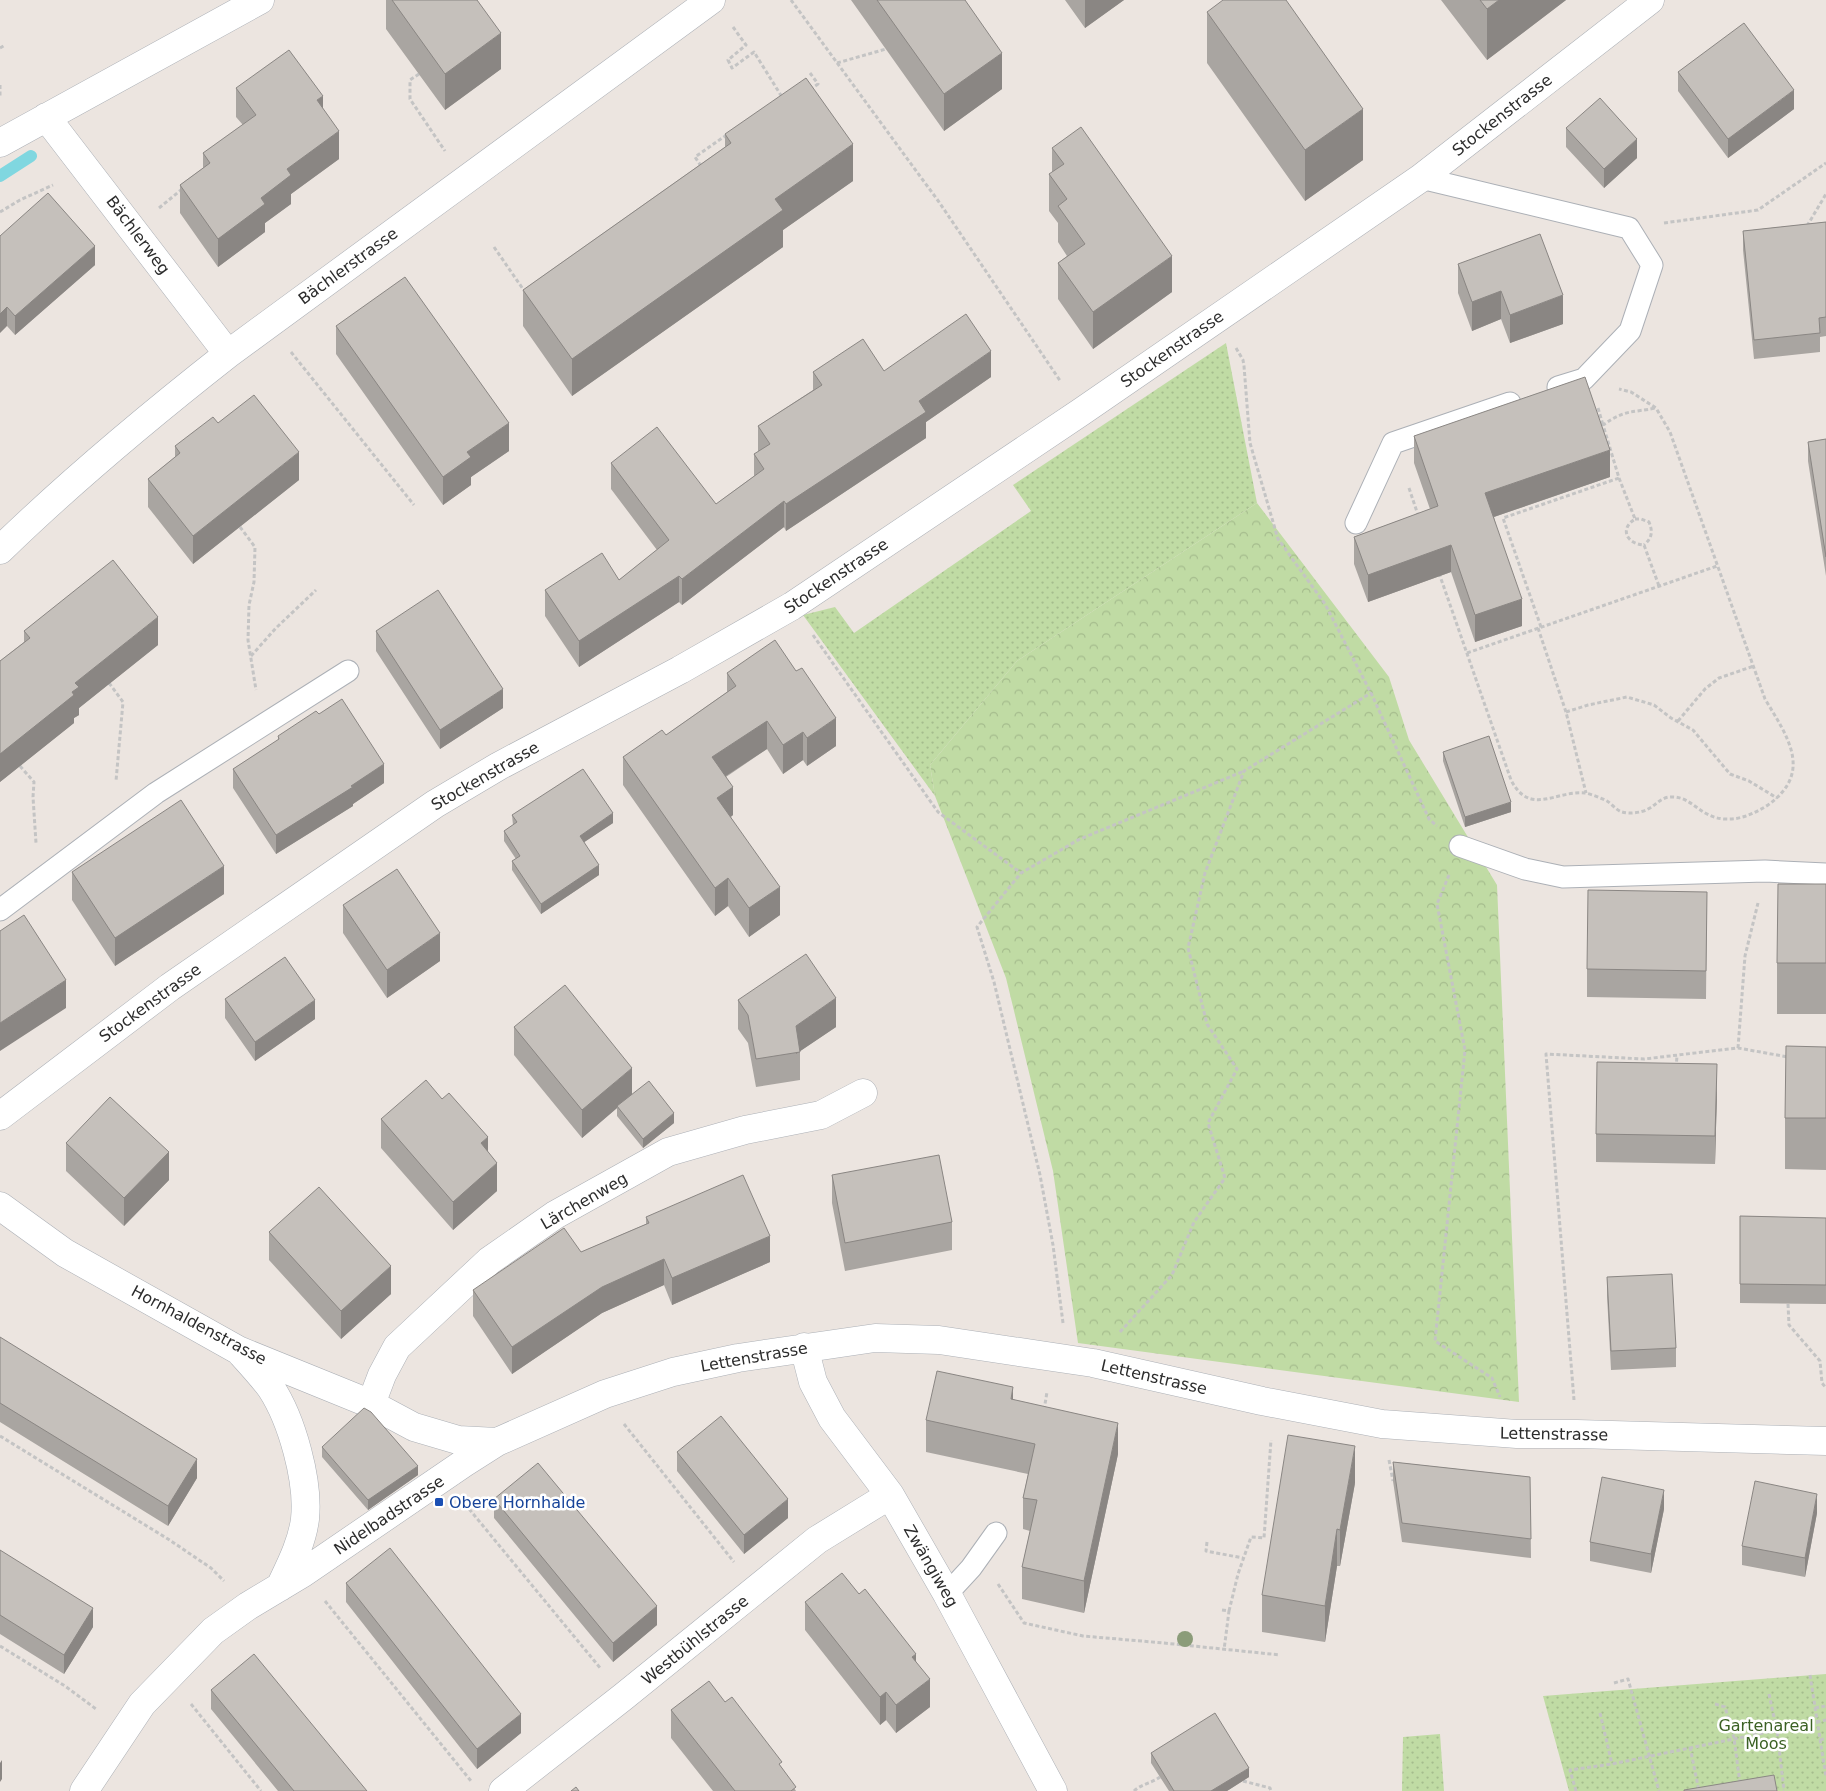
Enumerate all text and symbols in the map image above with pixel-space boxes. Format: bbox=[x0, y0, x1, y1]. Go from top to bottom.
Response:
street label: Stockenstrasse bbox=[1448, 70, 1556, 160]
street label: Bächlerweg bbox=[102, 192, 174, 278]
street label: Bächlerstrasse bbox=[295, 224, 401, 308]
street label: Stockenstrasse bbox=[1117, 306, 1227, 392]
street label: Stockenstrasse bbox=[780, 534, 892, 618]
street label: Stockenstrasse bbox=[428, 737, 542, 815]
street label: Stockenstrasse bbox=[95, 960, 205, 1046]
street label: Lärchenweg bbox=[537, 1169, 631, 1233]
street label: Hornhaldenstrasse bbox=[128, 1281, 270, 1369]
street label: Lettenstrasse bbox=[699, 1338, 809, 1376]
street label: Lettenstrasse bbox=[1099, 1356, 1209, 1398]
street label: Lettenstrasse bbox=[1500, 1424, 1608, 1444]
street label: Nidelbadstrasse bbox=[330, 1471, 448, 1559]
place label: Obere Hornhalde bbox=[449, 1493, 585, 1512]
marker: Obere Hornhalde bbox=[433, 1496, 445, 1508]
street label: Zwängiweg bbox=[900, 1522, 962, 1610]
street label: Westbühlstrasse bbox=[638, 1591, 752, 1689]
park label: Gartenareal Moos bbox=[1718, 1716, 1814, 1753]

